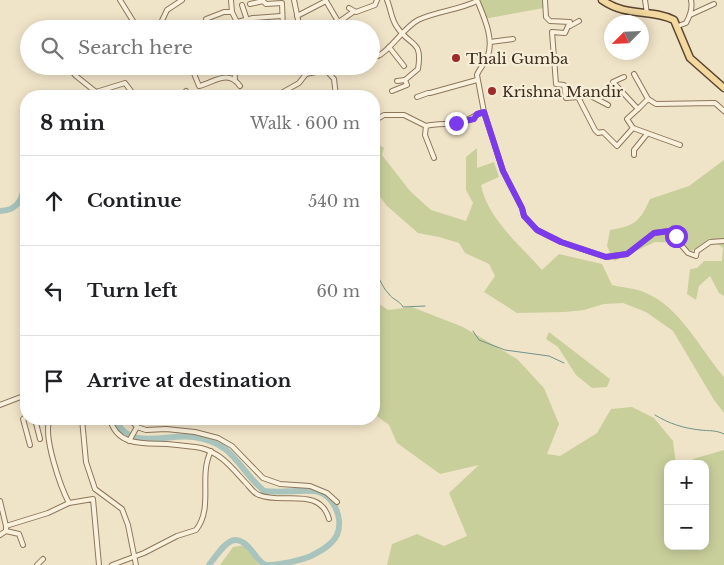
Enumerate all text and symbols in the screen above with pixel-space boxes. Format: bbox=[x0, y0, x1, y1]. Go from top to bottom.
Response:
north arrow bbox=[604, 15, 649, 60]
search box bbox=[20, 20, 380, 75]
icon: search bbox=[38, 34, 66, 62]
text: Search here bbox=[78, 36, 193, 59]
place label: Thali Gumba bbox=[466, 49, 569, 68]
marker: Thali Gumba bbox=[450, 52, 462, 64]
place label: Krishna Mandir bbox=[502, 82, 624, 101]
marker: Krishna Mandir bbox=[486, 85, 498, 97]
text: 8 min bbox=[40, 110, 105, 136]
route end bbox=[445, 112, 468, 135]
text: Walk · 600 m bbox=[250, 113, 360, 133]
icon: ahead bbox=[40, 187, 68, 215]
text: Continue bbox=[87, 189, 182, 212]
text: 540 m bbox=[308, 191, 360, 211]
route start bbox=[665, 225, 688, 248]
icon: left bbox=[40, 277, 68, 305]
text: Turn left bbox=[87, 279, 178, 302]
text: 60 m bbox=[317, 281, 360, 301]
icon: arrive bbox=[40, 367, 68, 395]
text: Arrive at destination bbox=[87, 369, 291, 392]
map controls bbox=[664, 460, 709, 550]
button: + bbox=[664, 460, 709, 505]
button: − bbox=[664, 505, 709, 550]

